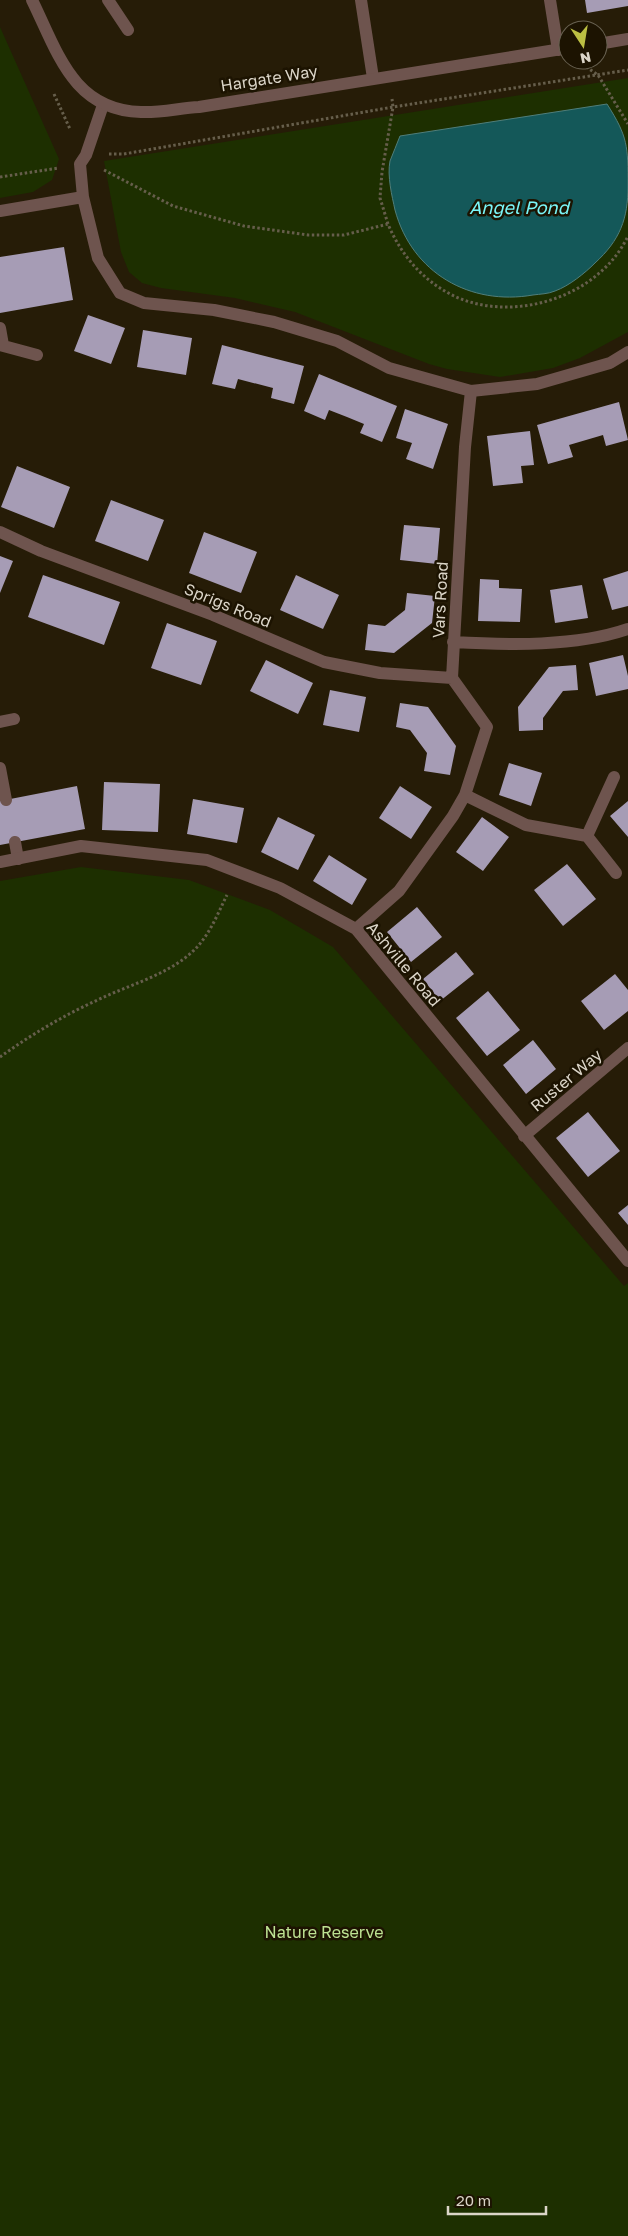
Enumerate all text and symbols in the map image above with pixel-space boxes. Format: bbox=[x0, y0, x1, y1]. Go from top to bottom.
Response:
north arrow bbox=[558, 20, 608, 70]
text: N bbox=[579, 49, 593, 68]
street label: Hargate Way bbox=[219, 60, 319, 96]
water label: Angel Pond bbox=[469, 196, 571, 218]
street label: Vars Road bbox=[428, 561, 452, 639]
street label: Sprigs Road bbox=[182, 578, 274, 632]
street label: Ashville Road bbox=[363, 918, 445, 1010]
street label: Ruster Way bbox=[526, 1044, 606, 1116]
park label: Nature Reserve bbox=[265, 1922, 383, 1942]
scale bar bbox=[448, 2184, 546, 2216]
text: 20 m bbox=[456, 2191, 491, 2209]

